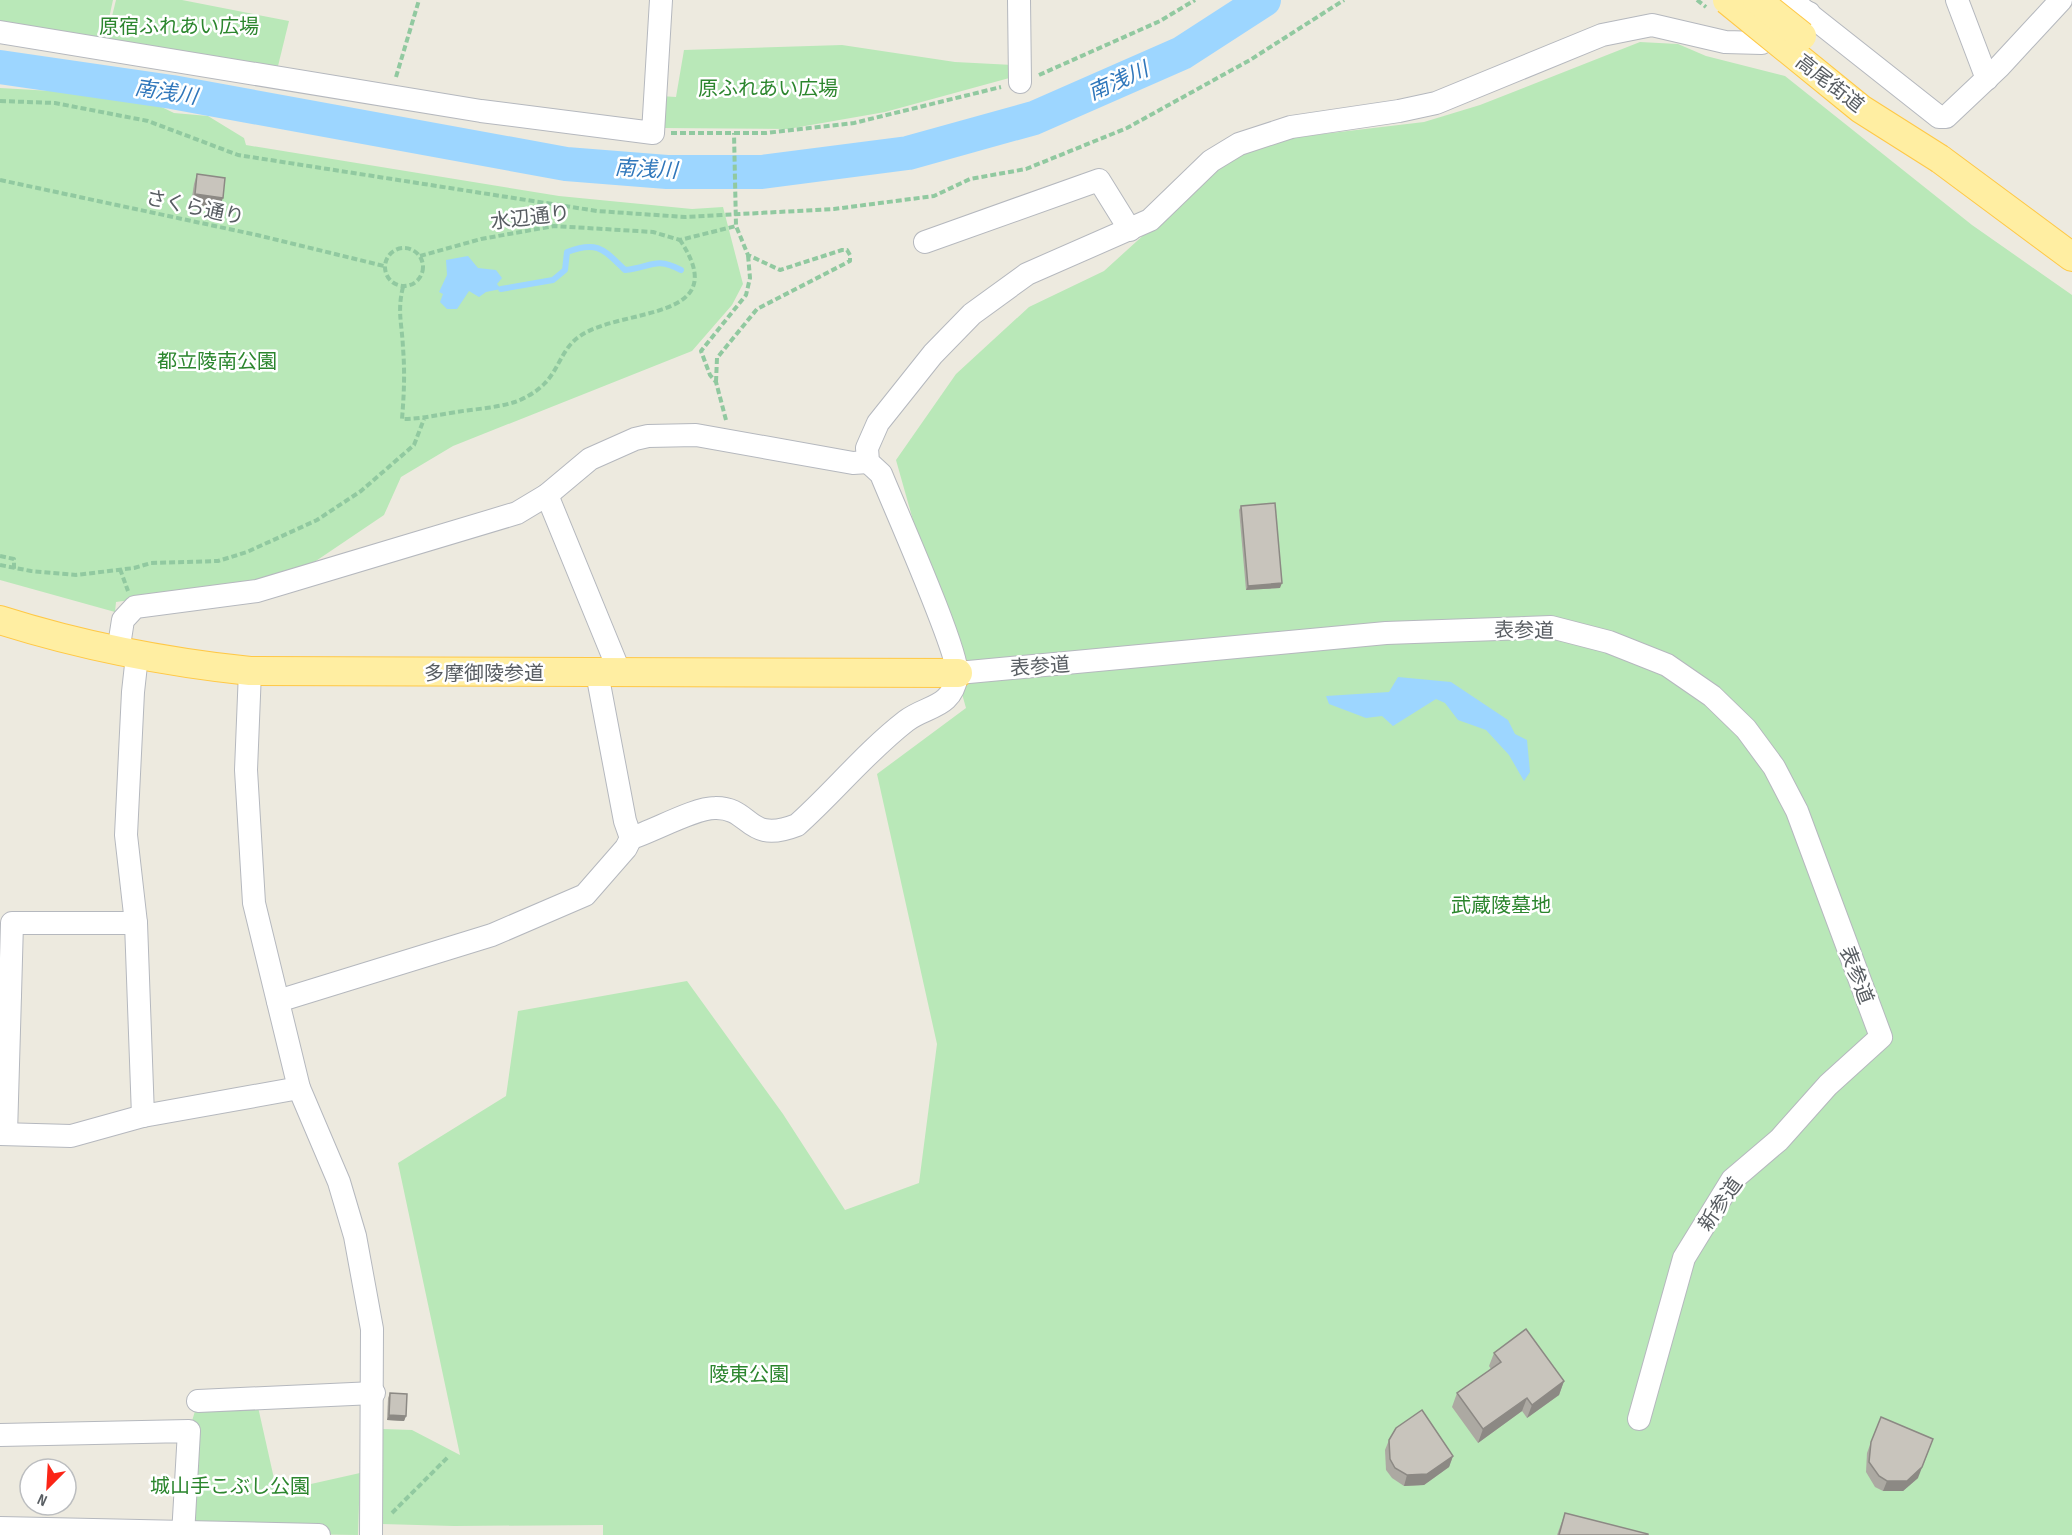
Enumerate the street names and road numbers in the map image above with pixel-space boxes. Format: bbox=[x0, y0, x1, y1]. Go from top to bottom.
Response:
street label: 高尾街道 bbox=[1790, 50, 1868, 118]
street label: さくら通り bbox=[143, 186, 246, 230]
street label: 水辺通り bbox=[489, 201, 571, 235]
street label: 表参道 bbox=[1494, 618, 1554, 644]
street label: 表参道 bbox=[1009, 653, 1071, 681]
street label: 多摩御陵参道 bbox=[424, 662, 544, 686]
street label: 表参道 bbox=[1834, 943, 1878, 1008]
street label: 新参道 bbox=[1694, 1173, 1748, 1236]

